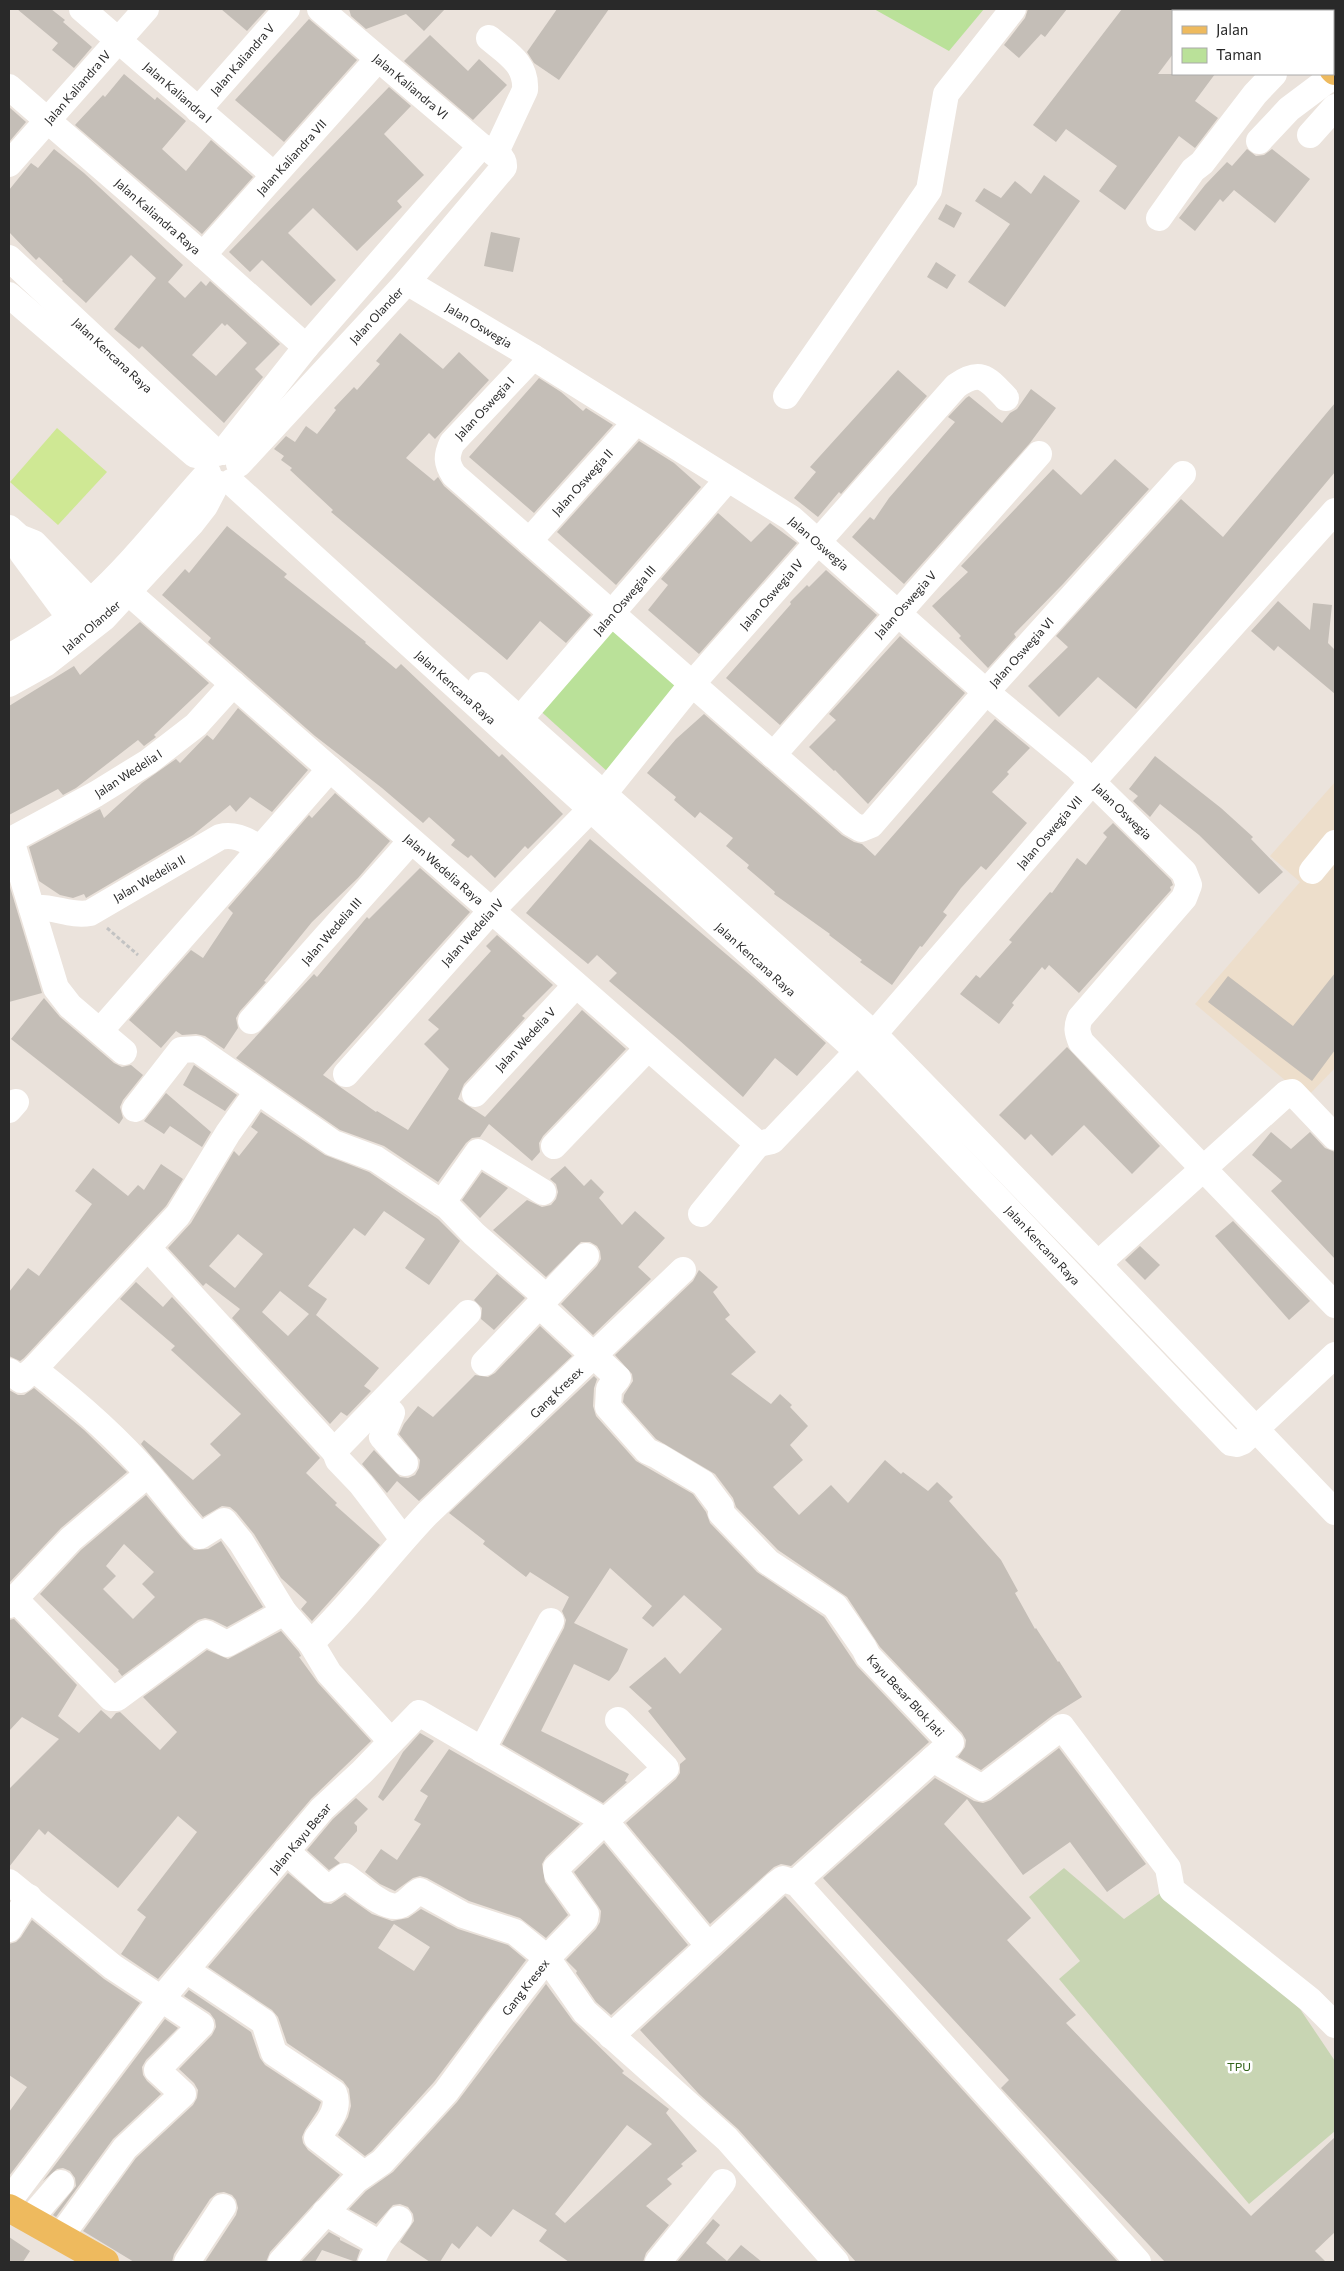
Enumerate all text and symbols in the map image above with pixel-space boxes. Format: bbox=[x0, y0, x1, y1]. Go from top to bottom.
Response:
legend bbox=[1172, 10, 1334, 75]
street label: Jalan Kaliandra V bbox=[207, 20, 278, 98]
text: Jalan bbox=[1216, 20, 1248, 38]
text: Taman bbox=[1216, 45, 1262, 63]
street label: Jalan Kaliandra IV bbox=[41, 47, 114, 128]
street label: Jalan Kaliandra VI bbox=[370, 51, 451, 122]
street label: Jalan Kaliandra I bbox=[141, 59, 215, 126]
street label: Jalan Kaliandra VII bbox=[253, 116, 329, 198]
street label: Jalan Kaliandra Raya bbox=[112, 175, 204, 258]
street label: Jalan Olander bbox=[346, 284, 407, 347]
street label: Jalan Oswegia bbox=[443, 300, 515, 351]
street label: Jalan Kencana Raya bbox=[70, 315, 156, 396]
street label: Jalan Oswegia I bbox=[451, 374, 517, 443]
street label: Jalan Oswegia II bbox=[549, 446, 616, 519]
street label: Jalan Oswegia bbox=[785, 513, 852, 574]
street label: Jalan Oswegia IV bbox=[737, 556, 806, 633]
street label: Jalan Oswegia III bbox=[590, 562, 659, 638]
street label: Jalan Oswegia V bbox=[871, 568, 940, 641]
street label: Jalan Olander bbox=[59, 597, 124, 656]
street label: Jalan Oswegia VI bbox=[986, 614, 1057, 690]
street label: Jalan Kencana Raya bbox=[412, 647, 499, 727]
street label: Jalan Wedelia I bbox=[92, 746, 165, 801]
street label: Jalan Oswegia bbox=[1090, 780, 1155, 843]
street label: Jalan Oswegia VII bbox=[1013, 793, 1085, 872]
street label: Jalan Wedelia Raya bbox=[401, 831, 487, 908]
street label: Jalan Wedelia II bbox=[111, 852, 188, 905]
street label: Jalan Wedelia III bbox=[298, 895, 365, 968]
street label: Jalan Wedelia IV bbox=[438, 896, 507, 969]
street label: Jalan Kencana Raya bbox=[712, 919, 799, 999]
street label: Jalan Wedelia V bbox=[492, 1004, 559, 1075]
street label: Jalan Kencana Raya bbox=[1002, 1202, 1083, 1288]
street label: Gang Kresex bbox=[527, 1363, 586, 1421]
street label: Kayu Besar Blok Jati bbox=[864, 1651, 948, 1740]
street label: Jalan Kayu Besar bbox=[266, 1800, 335, 1877]
street label: Gang Kresex bbox=[499, 1955, 552, 2018]
park label: TPU bbox=[1227, 2059, 1251, 2073]

